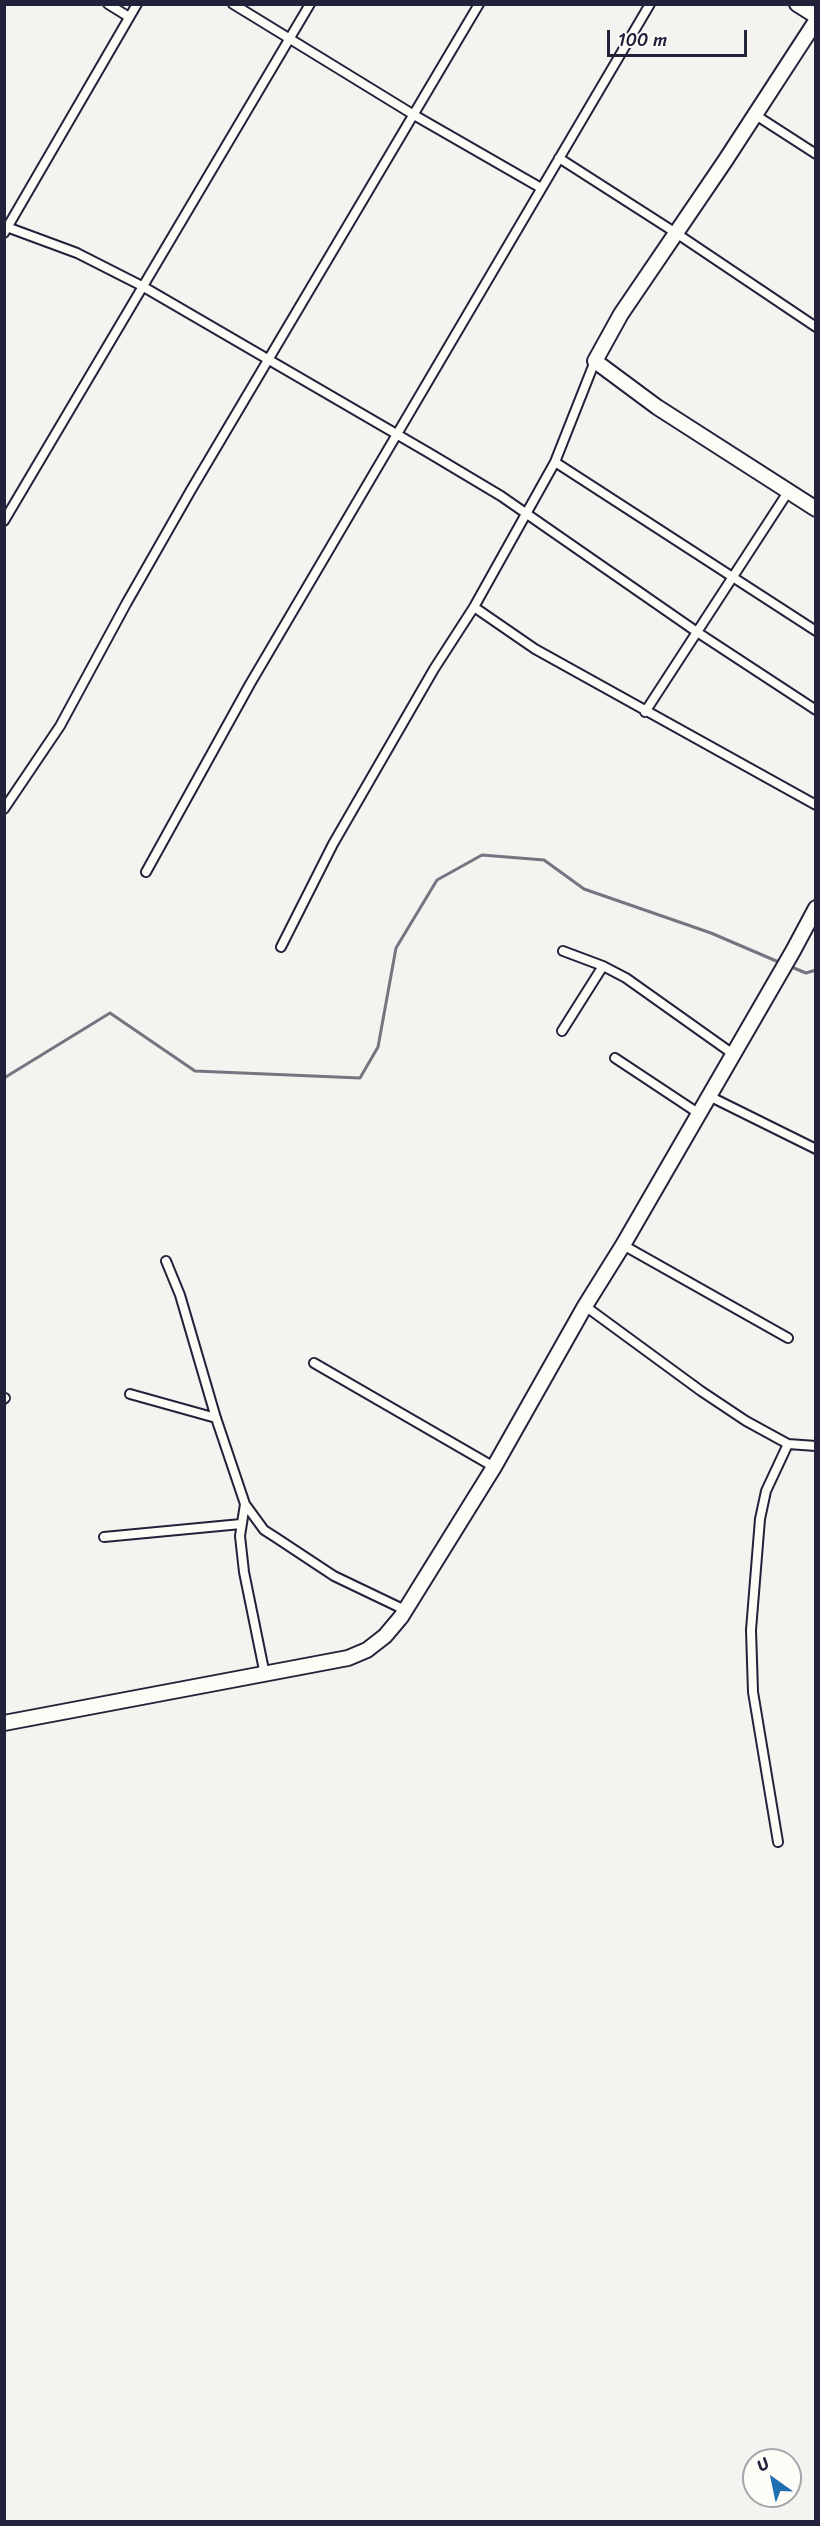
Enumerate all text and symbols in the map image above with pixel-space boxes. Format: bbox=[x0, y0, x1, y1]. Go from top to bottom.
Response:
scale bar bbox=[610, 18, 750, 56]
text: 100 m bbox=[618, 24, 667, 56]
north arrow bbox=[742, 2448, 802, 2508]
text: U bbox=[751, 2449, 775, 2479]

